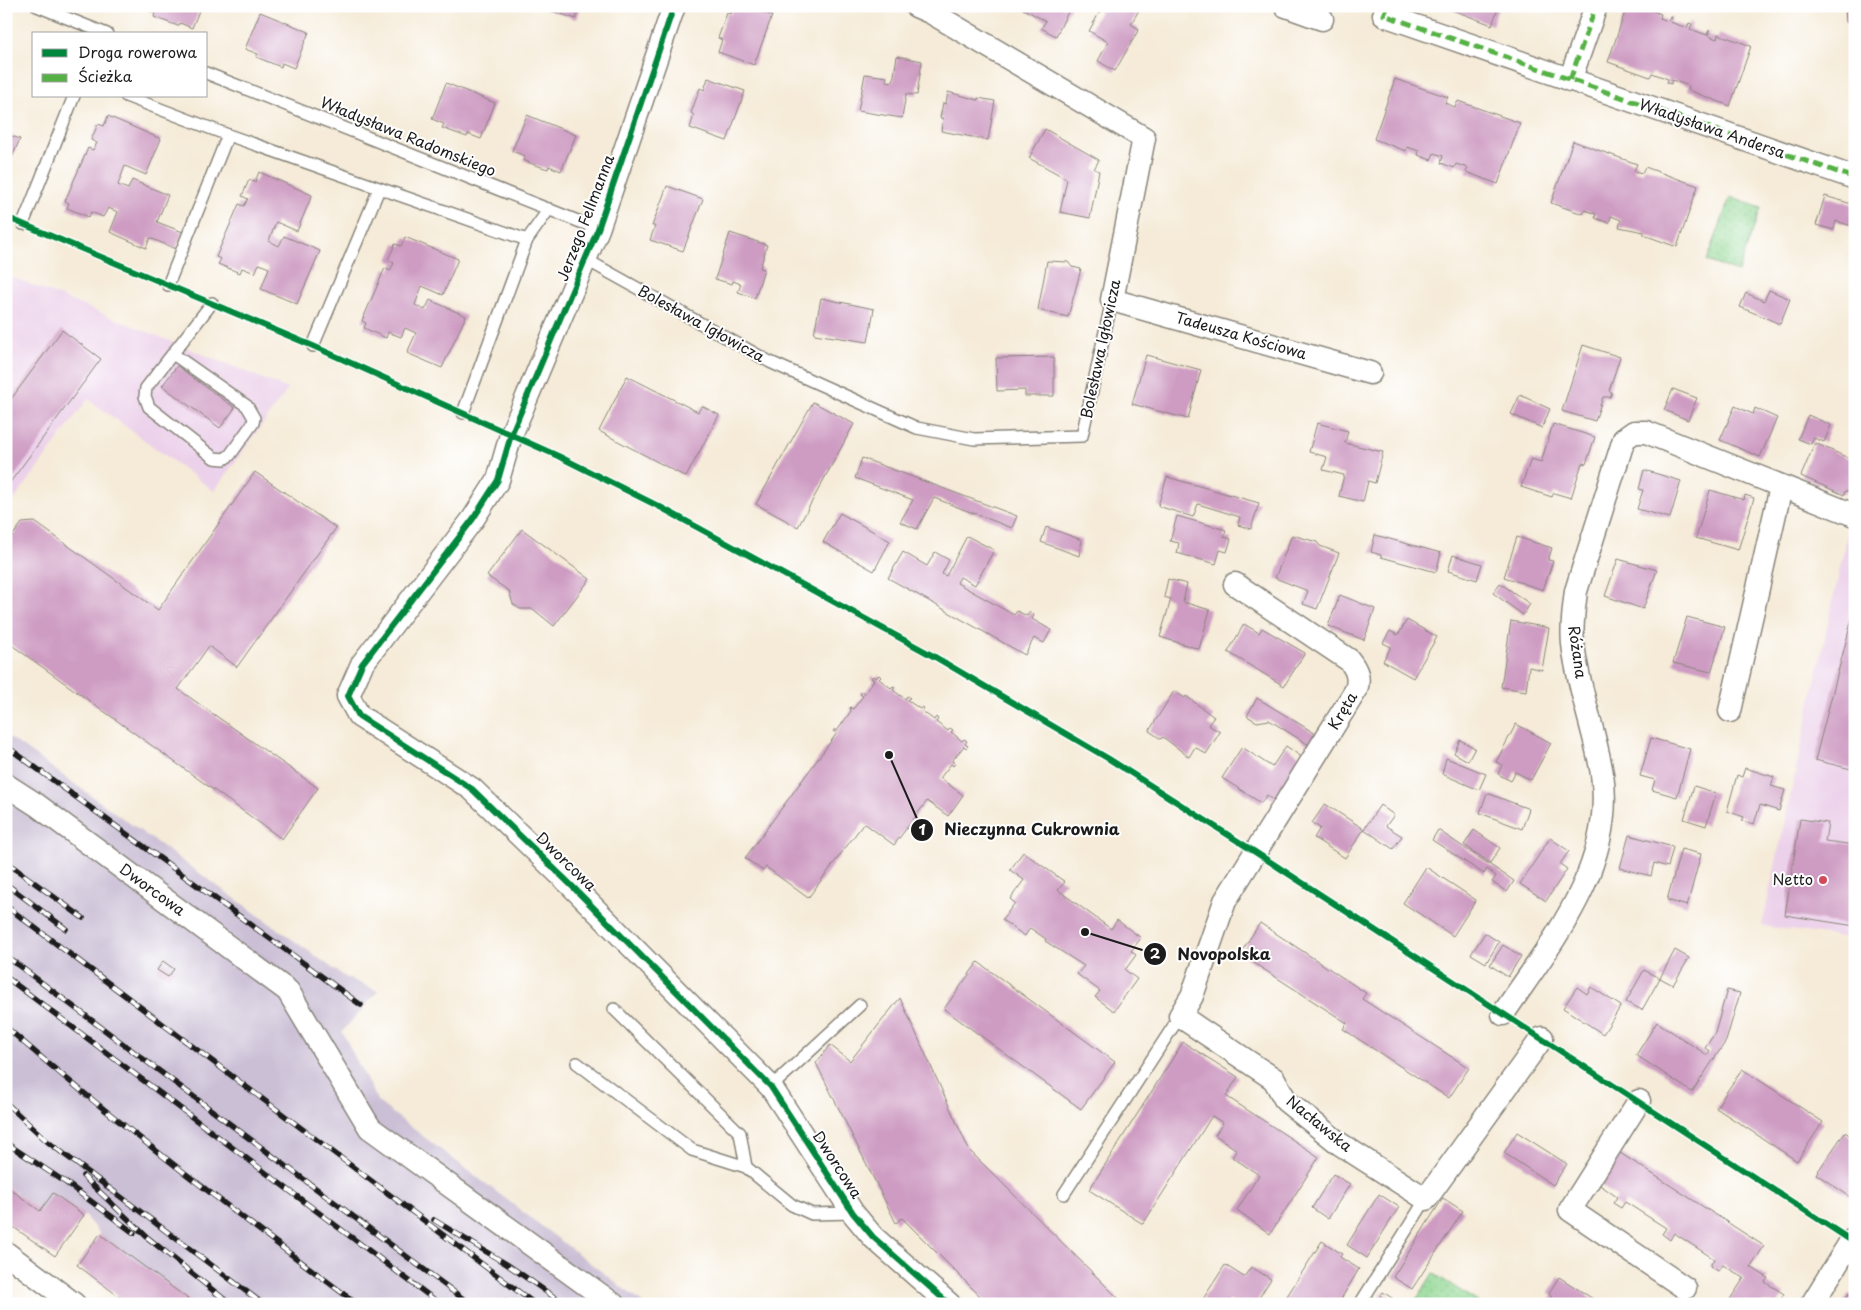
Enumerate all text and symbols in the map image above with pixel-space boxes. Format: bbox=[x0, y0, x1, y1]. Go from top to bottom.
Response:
legend bbox=[32, 32, 208, 98]
text: Droga rowerowa bbox=[78, 40, 197, 63]
text: Ścieżka bbox=[78, 64, 133, 87]
street label: Władysława Radomskiego bbox=[317, 90, 500, 181]
street label: Władysława Andersa bbox=[1636, 92, 1789, 164]
street label: Jerzego Fellmanna bbox=[550, 150, 620, 284]
street label: Bolesława Igłowicza bbox=[1074, 277, 1126, 420]
street label: Bolesława Igłowicza bbox=[634, 278, 770, 367]
street label: Tadeusza Kościowa bbox=[1173, 305, 1310, 364]
street label: Różana bbox=[1563, 624, 1594, 680]
street label: Kręta bbox=[1321, 686, 1362, 734]
callout: Nieczynna Cukrownia bbox=[909, 814, 1130, 845]
text: Nieczynna Cukrownia bbox=[944, 816, 1120, 840]
text: 1 bbox=[918, 817, 926, 840]
street label: Dworcowa bbox=[532, 826, 603, 896]
street label: Dworcowa bbox=[115, 857, 191, 921]
place label: Netto bbox=[1772, 867, 1813, 890]
marker: Netto bbox=[1817, 874, 1829, 886]
callout: Novopolska bbox=[1142, 939, 1281, 970]
text: 2 bbox=[1150, 941, 1161, 964]
text: Novopolska bbox=[1177, 941, 1271, 965]
street label: Nacławska bbox=[1282, 1089, 1358, 1157]
street label: Dworcowa bbox=[808, 1126, 869, 1203]

